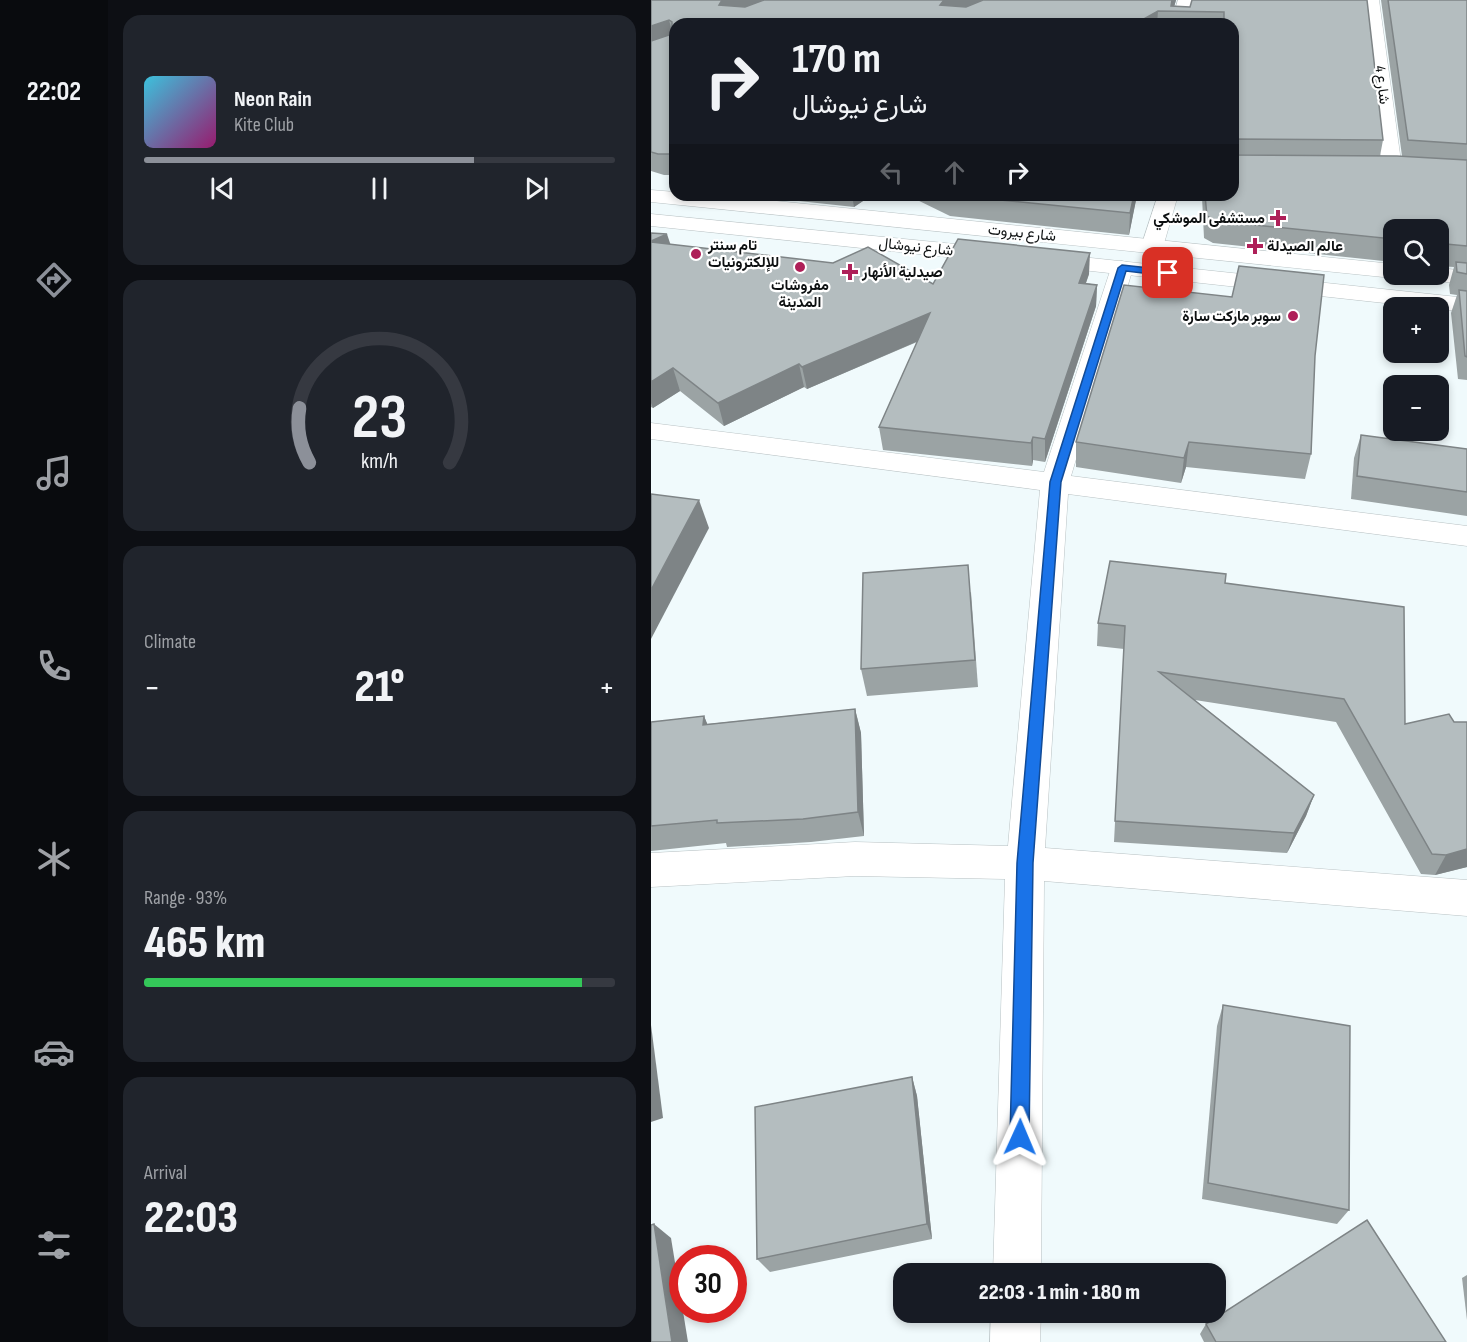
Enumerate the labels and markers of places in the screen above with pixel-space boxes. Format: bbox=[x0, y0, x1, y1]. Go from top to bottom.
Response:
place label: مستشفى الموشكي bbox=[1153, 209, 1265, 231]
marker: مستشفى الموشكي bbox=[1269, 209, 1287, 227]
place label: تام سنتر للإلكترونيات bbox=[707, 236, 779, 272]
place label: عالم الصيدلة bbox=[1267, 237, 1343, 256]
marker: عالم الصيدلة bbox=[1248, 239, 1262, 253]
marker: تام سنتر للإلكترونيات bbox=[689, 247, 703, 261]
pin bbox=[1142, 247, 1193, 298]
marker: مفروشات المدينة bbox=[793, 260, 807, 274]
place label: صيدلية الأنهار bbox=[861, 263, 943, 282]
marker: صيدلية الأنهار bbox=[843, 265, 857, 279]
place label: مفروشات المدينة bbox=[771, 276, 829, 312]
place label: سوبر ماركت سارة bbox=[1182, 307, 1281, 326]
marker: سوبر ماركت سارة bbox=[1286, 309, 1300, 323]

